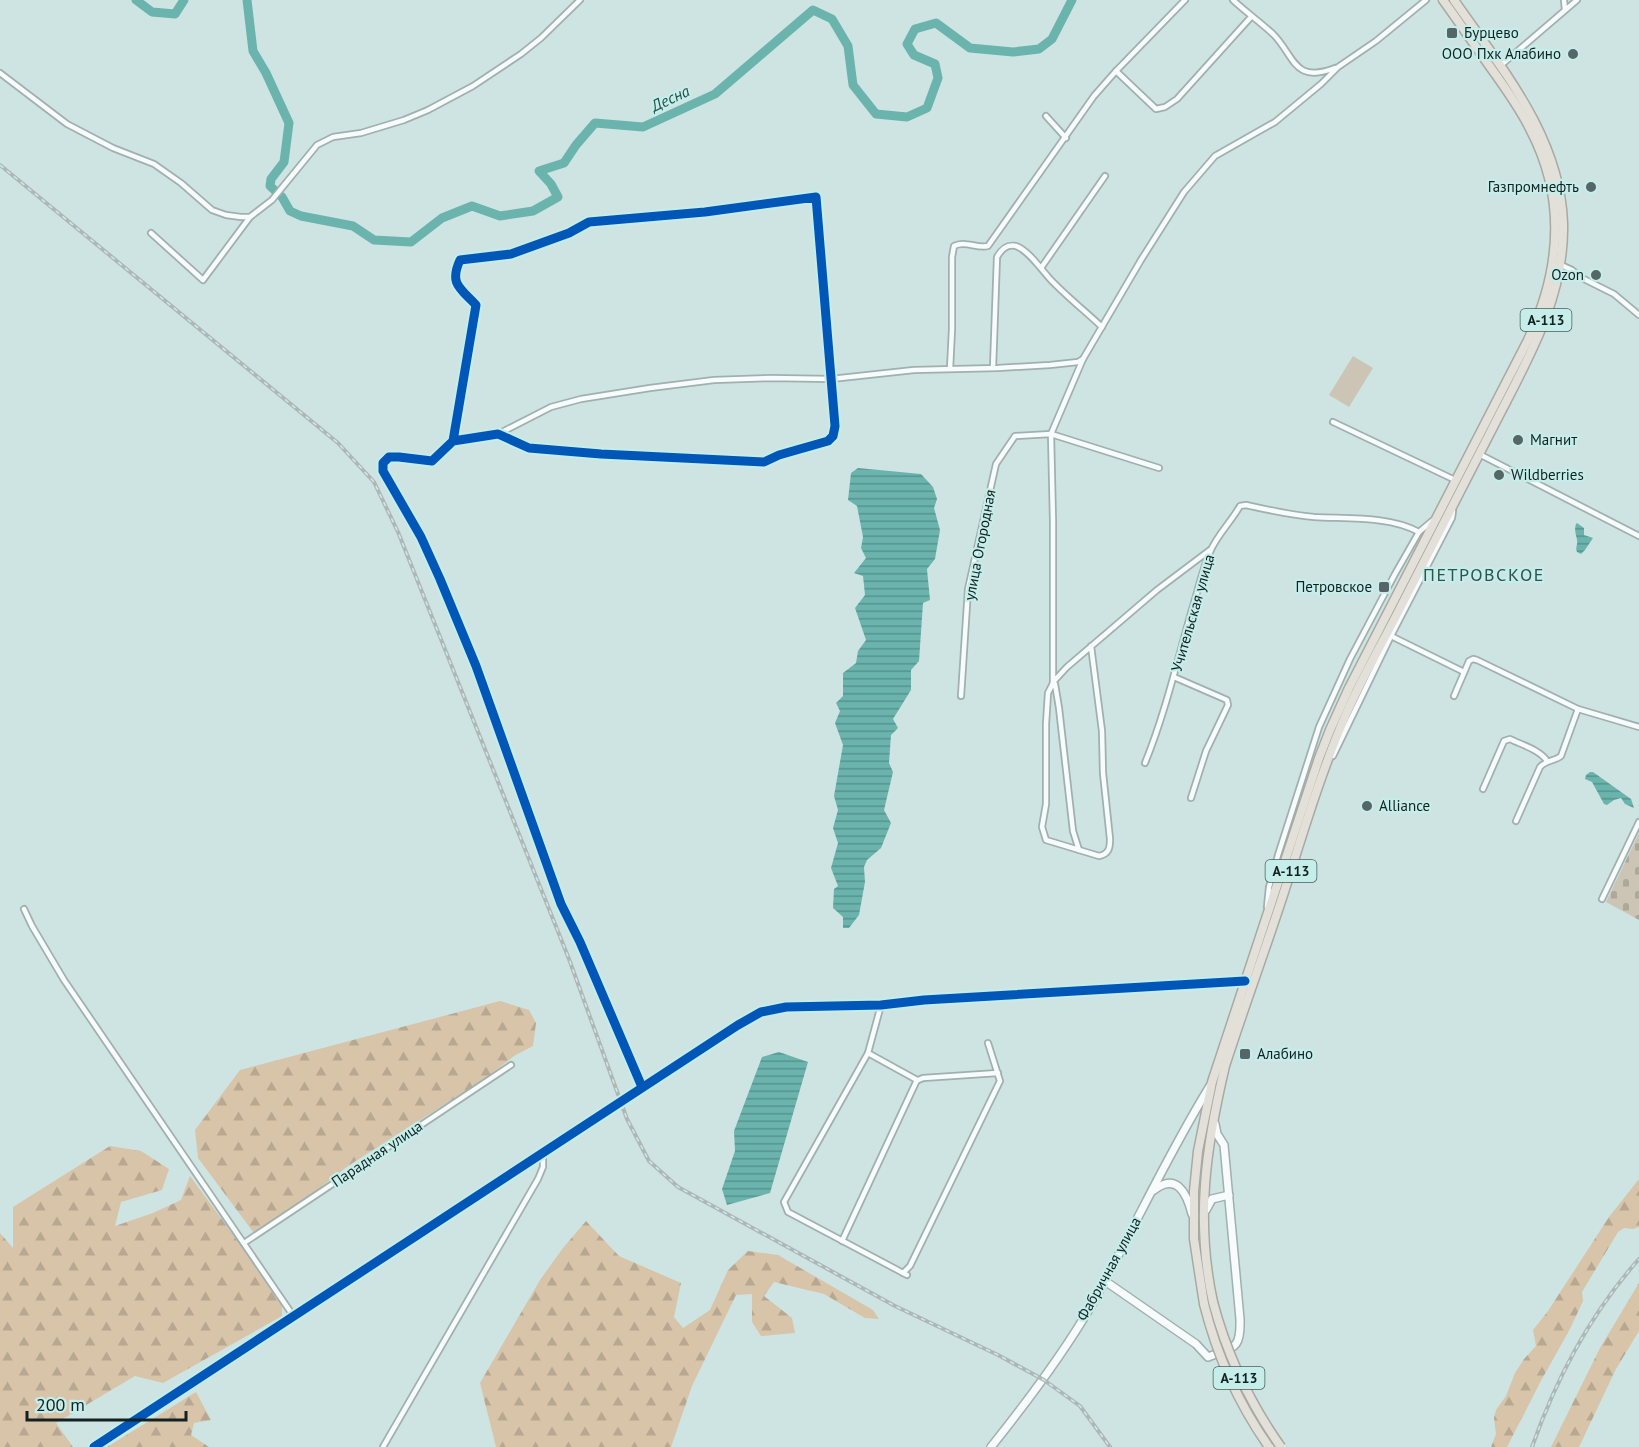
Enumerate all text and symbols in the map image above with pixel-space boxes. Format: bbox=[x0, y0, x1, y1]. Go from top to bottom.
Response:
place label: Бурцево bbox=[1464, 23, 1519, 42]
marker: Бурцево bbox=[1445, 26, 1459, 40]
place label: ООО Пхк Алабино bbox=[1442, 44, 1561, 63]
marker: ООО Пхк Алабино bbox=[1566, 47, 1580, 61]
water label: Десна bbox=[646, 80, 693, 116]
place label: Газпромнефть bbox=[1488, 177, 1579, 196]
marker: Газпромнефть bbox=[1584, 180, 1598, 194]
place label: Ozon bbox=[1551, 265, 1584, 284]
marker: Ozon bbox=[1589, 268, 1603, 282]
road number: А-113 bbox=[1520, 309, 1572, 331]
place label: Магнит bbox=[1530, 430, 1577, 449]
marker: Магнит bbox=[1511, 433, 1525, 447]
place label: Wildberries bbox=[1511, 465, 1584, 484]
marker: Wildberries bbox=[1492, 468, 1506, 482]
street label: улица Огородная bbox=[959, 488, 1000, 602]
street label: Учительская улица bbox=[1167, 552, 1218, 674]
district label: ПЕТРОВСКОЕ bbox=[1423, 563, 1545, 586]
place label: Петровское bbox=[1295, 577, 1372, 596]
marker: Петровское bbox=[1377, 580, 1391, 594]
place label: Alliance bbox=[1379, 796, 1430, 815]
marker: Alliance bbox=[1360, 799, 1374, 813]
road number: А-113 bbox=[1266, 860, 1316, 882]
place label: Алабино bbox=[1257, 1044, 1313, 1063]
marker: Алабино bbox=[1238, 1047, 1252, 1061]
street label: Парадная улица bbox=[328, 1116, 426, 1191]
street label: Фабричная улица bbox=[1072, 1214, 1145, 1324]
road number: А-113 bbox=[1214, 1367, 1264, 1389]
scale bar bbox=[27, 1384, 186, 1422]
text: 200 m bbox=[36, 1393, 85, 1416]

